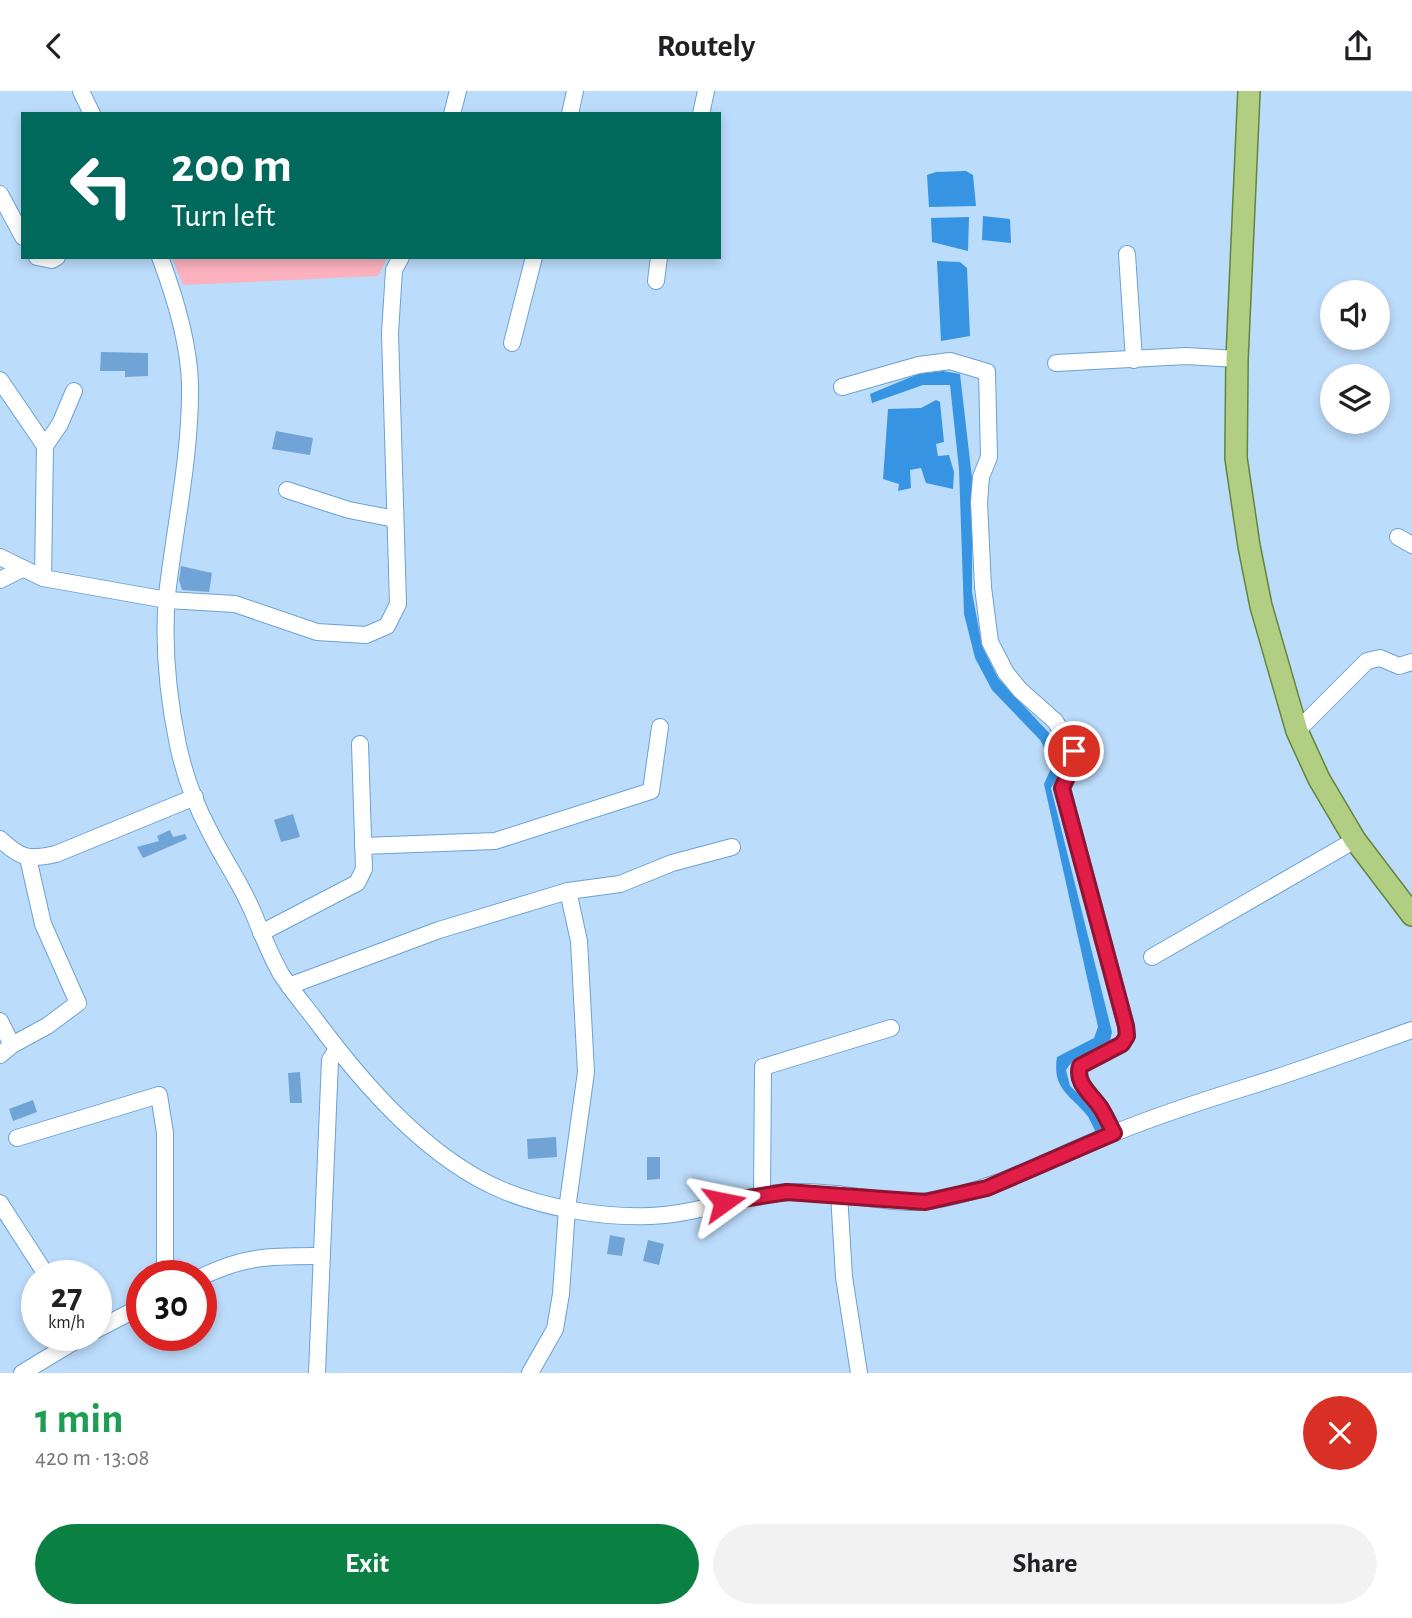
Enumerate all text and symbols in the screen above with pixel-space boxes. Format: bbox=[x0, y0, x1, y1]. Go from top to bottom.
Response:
icon: back bbox=[35, 27, 73, 65]
icon: share bbox=[1339, 27, 1377, 65]
text: Routely bbox=[657, 30, 755, 62]
icon: left bbox=[56, 140, 147, 231]
text: 200 m bbox=[171, 142, 292, 191]
text: Turn left bbox=[171, 200, 275, 232]
map controls bbox=[1320, 280, 1390, 434]
button: sound bbox=[1320, 280, 1390, 350]
button: layers bbox=[1320, 364, 1390, 434]
pin bbox=[1044, 721, 1104, 781]
icon: arrive bbox=[1055, 732, 1093, 770]
position arrow bbox=[687, 1165, 761, 1239]
speed limit sign: 30 bbox=[126, 1260, 217, 1351]
text: 27 bbox=[51, 1279, 82, 1314]
text: km/h bbox=[48, 1314, 85, 1332]
button: close bbox=[1303, 1396, 1377, 1470]
text: 1 min bbox=[35, 1398, 124, 1440]
text: 420 m · 13:08 bbox=[35, 1447, 149, 1470]
button: Exit bbox=[35, 1524, 699, 1604]
button: Share bbox=[713, 1524, 1377, 1604]

